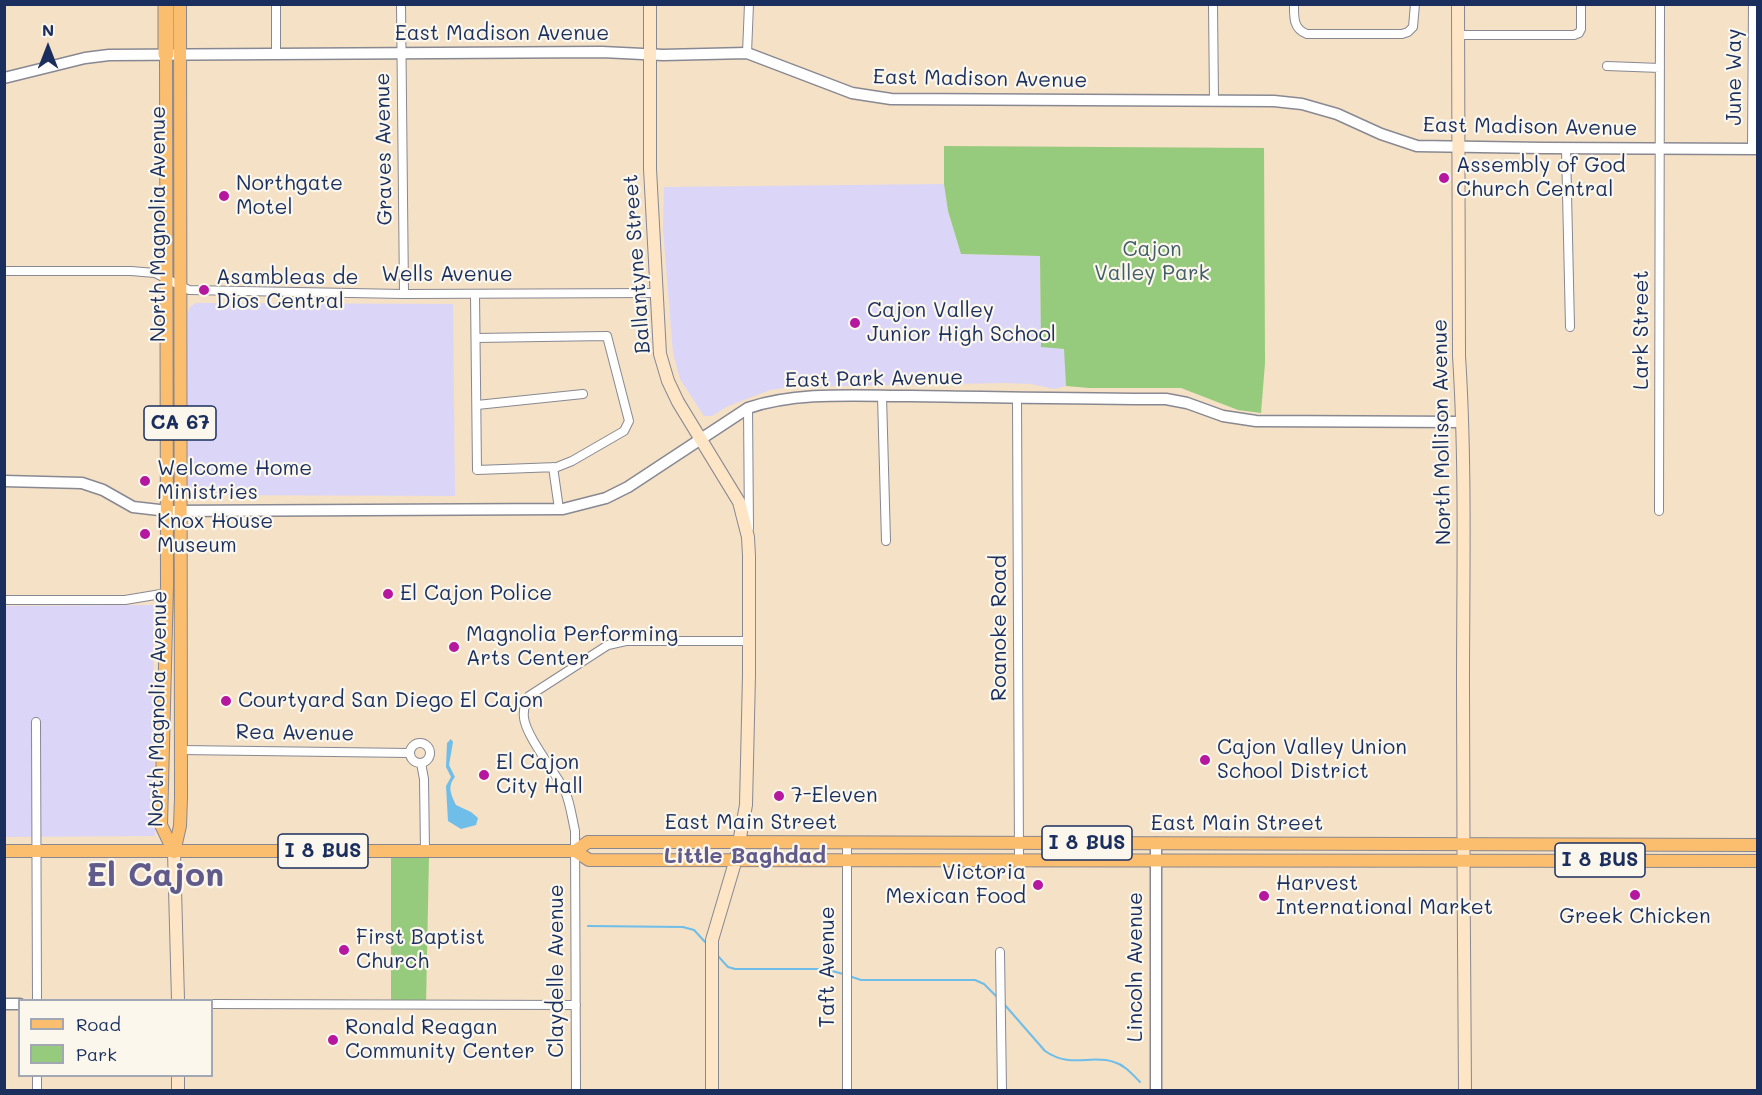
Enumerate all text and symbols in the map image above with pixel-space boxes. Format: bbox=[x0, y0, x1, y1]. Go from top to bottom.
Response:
north arrow bbox=[18, 18, 78, 78]
text: N bbox=[42, 19, 54, 40]
street label: East Madison Avenue bbox=[395, 21, 609, 47]
street label: June Way bbox=[1722, 29, 1748, 125]
street label: East Madison Avenue bbox=[873, 65, 1087, 93]
street label: Graves Avenue bbox=[370, 72, 398, 226]
street label: North Magnolia Avenue bbox=[146, 106, 172, 342]
street label: East Madison Avenue bbox=[1423, 113, 1637, 141]
place label: Assembly of God Church Central bbox=[1456, 153, 1626, 203]
place label: Northgate Motel bbox=[236, 171, 343, 221]
marker: Assembly of God Church Central bbox=[1437, 171, 1451, 185]
street label: Ballantyne Street bbox=[618, 173, 656, 355]
marker: Northgate Motel bbox=[217, 189, 231, 203]
park label: Cajon Valley Park bbox=[1094, 237, 1210, 287]
street label: Wells Avenue bbox=[381, 262, 513, 288]
place label: Asambleas de Dios Central bbox=[216, 265, 359, 315]
street label: Lark Street bbox=[1629, 270, 1655, 390]
marker: Asambleas de Dios Central bbox=[197, 283, 211, 297]
place label: Cajon Valley Junior High School bbox=[867, 298, 1056, 348]
marker: Cajon Valley Junior High School bbox=[848, 316, 862, 330]
street label: North Mollison Avenue bbox=[1427, 319, 1457, 545]
street label: East Park Avenue bbox=[785, 365, 963, 393]
road number: CA 67 bbox=[144, 406, 216, 440]
place label: Welcome Home Ministries bbox=[157, 456, 312, 506]
marker: Welcome Home Ministries bbox=[138, 474, 152, 488]
place label: Knox House Museum bbox=[157, 509, 273, 559]
marker: Knox House Museum bbox=[138, 527, 152, 541]
street label: Roanoke Road bbox=[987, 555, 1013, 701]
place label: El Cajon Police bbox=[400, 581, 552, 607]
marker: El Cajon Police bbox=[381, 587, 395, 601]
street label: North Magnolia Avenue bbox=[143, 591, 173, 827]
place label: Magnolia Performing Arts Center bbox=[466, 622, 678, 672]
marker: Magnolia Performing Arts Center bbox=[447, 640, 461, 654]
place label: Courtyard San Diego El Cajon bbox=[238, 688, 543, 714]
marker: Courtyard San Diego El Cajon bbox=[219, 694, 233, 708]
street label: Rea Avenue bbox=[235, 719, 355, 747]
place label: Cajon Valley Union School District bbox=[1217, 735, 1407, 785]
place label: El Cajon City Hall bbox=[496, 750, 583, 800]
marker: Cajon Valley Union School District bbox=[1198, 753, 1212, 767]
marker: El Cajon City Hall bbox=[477, 768, 491, 782]
place label: 7-Eleven bbox=[791, 783, 878, 809]
marker: 7-Eleven bbox=[772, 789, 786, 803]
street label: East Main Street bbox=[665, 810, 837, 836]
street label: East Main Street bbox=[1151, 811, 1323, 837]
road number: I 8 BUS bbox=[1042, 826, 1132, 860]
road number: I 8 BUS bbox=[278, 834, 368, 868]
district label: Little Baghdad bbox=[664, 843, 826, 869]
road number: I 8 BUS bbox=[1555, 843, 1645, 877]
district label: El Cajon bbox=[86, 856, 224, 896]
place label: Victoria Mexican Food bbox=[885, 860, 1026, 910]
place label: Harvest International Market bbox=[1276, 871, 1493, 921]
marker: Victoria Mexican Food bbox=[1031, 878, 1045, 892]
street label: Claydelle Avenue bbox=[544, 884, 570, 1058]
marker: Greek Chicken bbox=[1628, 888, 1642, 902]
marker: Harvest International Market bbox=[1257, 889, 1271, 903]
street label: Lincoln Avenue bbox=[1123, 892, 1149, 1042]
place label: Greek Chicken bbox=[1559, 904, 1711, 930]
street label: Taft Avenue bbox=[815, 906, 841, 1028]
place label: First Baptist Church bbox=[356, 925, 485, 975]
marker: First Baptist Church bbox=[337, 943, 351, 957]
legend bbox=[18, 999, 213, 1077]
text: Road bbox=[76, 1012, 121, 1036]
place label: Ronald Reagan Community Center bbox=[345, 1015, 535, 1065]
marker: Ronald Reagan Community Center bbox=[326, 1033, 340, 1047]
text: Park bbox=[76, 1042, 117, 1066]

